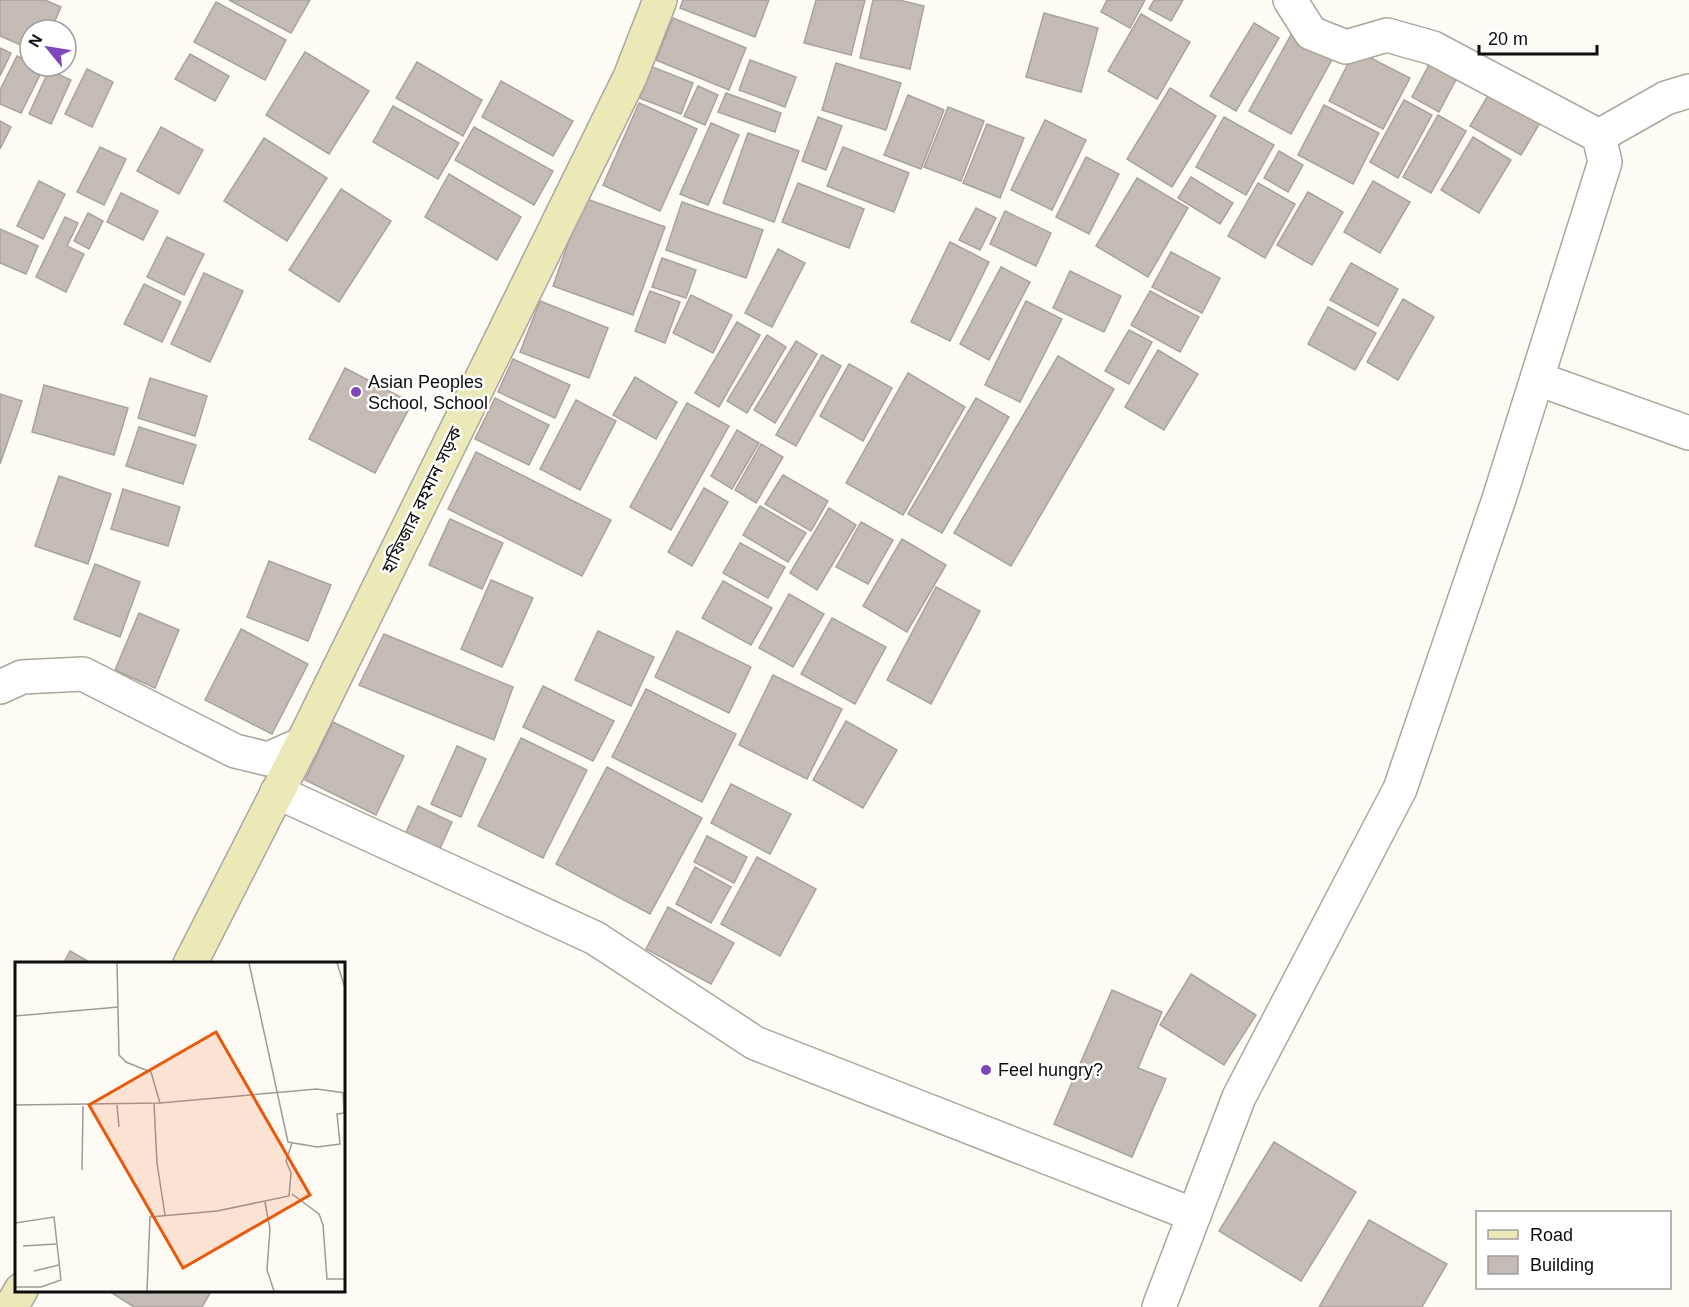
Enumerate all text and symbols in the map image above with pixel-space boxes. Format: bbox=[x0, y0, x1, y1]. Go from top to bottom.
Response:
north arrow bbox=[18, 18, 78, 78]
scale bar bbox=[1479, 18, 1598, 56]
text: 20 m bbox=[1488, 29, 1528, 49]
text: N bbox=[25, 31, 46, 50]
place label: Asian Peoples School, School bbox=[368, 372, 488, 413]
marker: Asian Peoples School, School bbox=[349, 385, 363, 399]
street label: হাফিজার রহমান সড়ক bbox=[377, 423, 466, 578]
inset map bbox=[15, 962, 345, 1292]
place label: Feel hungry? bbox=[998, 1060, 1103, 1080]
marker: Feel hungry? bbox=[979, 1063, 993, 1077]
legend bbox=[1476, 1211, 1671, 1289]
text: Road bbox=[1530, 1225, 1573, 1245]
text: Building bbox=[1530, 1255, 1594, 1275]

